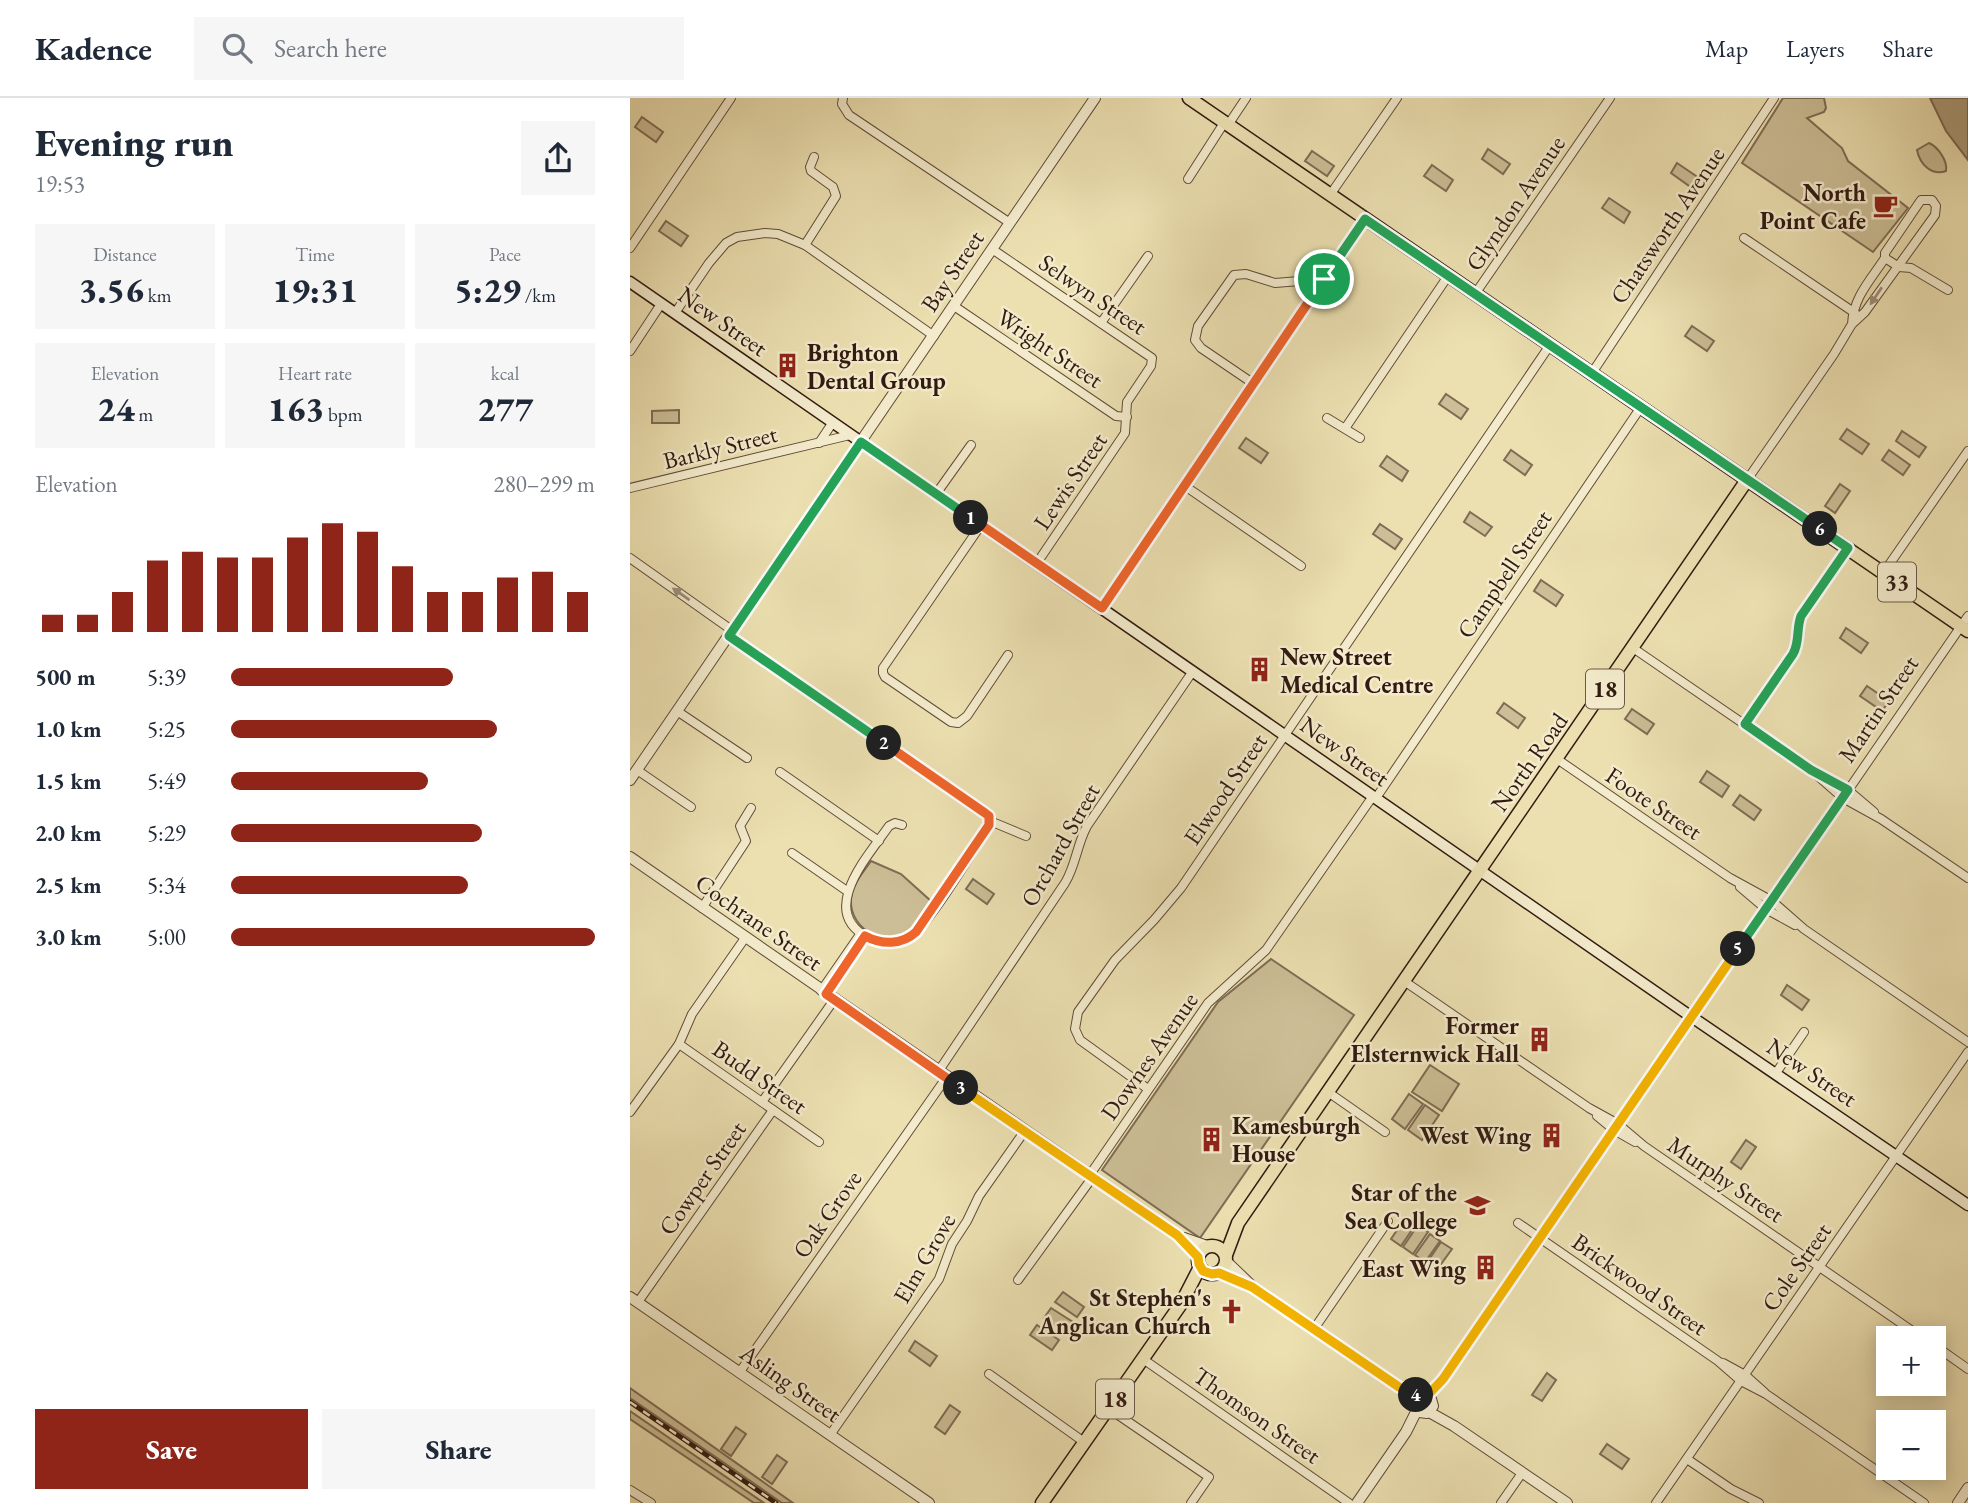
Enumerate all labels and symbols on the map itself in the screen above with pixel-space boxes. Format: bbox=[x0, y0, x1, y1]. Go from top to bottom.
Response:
street label: Glyndon Avenue bbox=[1458, 129, 1572, 277]
street label: Chatsworth Avenue bbox=[1603, 140, 1731, 310]
place label: North Point Cafe bbox=[1760, 177, 1867, 236]
cafe icon: North Point Cafe bbox=[1872, 192, 1900, 220]
street label: Bay Street bbox=[914, 224, 991, 318]
street label: Selwyn Street bbox=[1033, 247, 1153, 342]
pin bbox=[1294, 249, 1354, 309]
street label: New Street bbox=[672, 279, 774, 363]
one-way arrow bbox=[1869, 287, 1883, 305]
street label: Wright Street bbox=[991, 301, 1109, 395]
place label: Brighton Dental Group bbox=[807, 337, 946, 396]
building icon: Brighton Dental Group bbox=[773, 352, 801, 380]
street label: Barkly Street bbox=[660, 418, 781, 476]
street label: Lewis Street bbox=[1026, 426, 1114, 536]
pin: 1 bbox=[954, 500, 988, 536]
street label: Campbell Street bbox=[1450, 503, 1559, 644]
pin: 6 bbox=[1802, 512, 1838, 546]
road number: 33 bbox=[1878, 562, 1916, 602]
one-way arrow bbox=[672, 587, 690, 601]
place label: New Street Medical Centre bbox=[1280, 641, 1433, 700]
street label: Martin Street bbox=[1831, 649, 1925, 768]
building icon: New Street Medical Centre bbox=[1246, 656, 1274, 684]
road number: 18 bbox=[1586, 670, 1624, 708]
street label: North Road bbox=[1484, 706, 1575, 818]
street label: New Street bbox=[1294, 709, 1396, 793]
pin: 2 bbox=[866, 726, 902, 760]
street label: Elwood Street bbox=[1176, 727, 1274, 851]
street label: Foote Street bbox=[1600, 759, 1709, 847]
street label: Orchard Street bbox=[1014, 778, 1107, 912]
street label: Cochrane Street bbox=[689, 867, 829, 977]
pin: 5 bbox=[1720, 932, 1756, 966]
street label: Downes Avenue bbox=[1093, 986, 1205, 1126]
place label: Former Elsternwick Hall bbox=[1351, 1010, 1519, 1069]
building icon: Former Elsternwick Hall bbox=[1525, 1025, 1553, 1053]
street label: New Street bbox=[1761, 1031, 1863, 1114]
street label: Budd Street bbox=[707, 1033, 814, 1121]
pin: 3 bbox=[944, 1070, 978, 1105]
place label: Kamesburgh House bbox=[1232, 1110, 1361, 1169]
street label: Cowper Street bbox=[651, 1115, 753, 1241]
place label: West Wing bbox=[1420, 1120, 1532, 1152]
building icon: West Wing bbox=[1537, 1121, 1565, 1149]
building icon: Kamesburgh House bbox=[1198, 1125, 1226, 1153]
street label: Murphy Street bbox=[1662, 1129, 1791, 1230]
street label: Oak Grove bbox=[786, 1164, 868, 1264]
place label: Star of the Sea College bbox=[1345, 1177, 1457, 1237]
school or university icon: Star of the Sea College bbox=[1463, 1192, 1491, 1220]
street label: Elm Grove bbox=[886, 1207, 962, 1309]
street label: Cole Street bbox=[1754, 1216, 1838, 1317]
street label: Brickwood Street bbox=[1566, 1226, 1714, 1342]
place label: East Wing bbox=[1362, 1253, 1467, 1285]
building icon: East Wing bbox=[1472, 1254, 1500, 1282]
place label: St Stephen's Anglican Church bbox=[1038, 1282, 1212, 1342]
church icon: St Stephen's Anglican Church bbox=[1217, 1297, 1245, 1325]
street label: Asling Street bbox=[734, 1336, 848, 1429]
street label: Thomson Street bbox=[1187, 1360, 1327, 1471]
pin: 4 bbox=[1398, 1378, 1434, 1412]
road number: 18 bbox=[1096, 1380, 1134, 1418]

